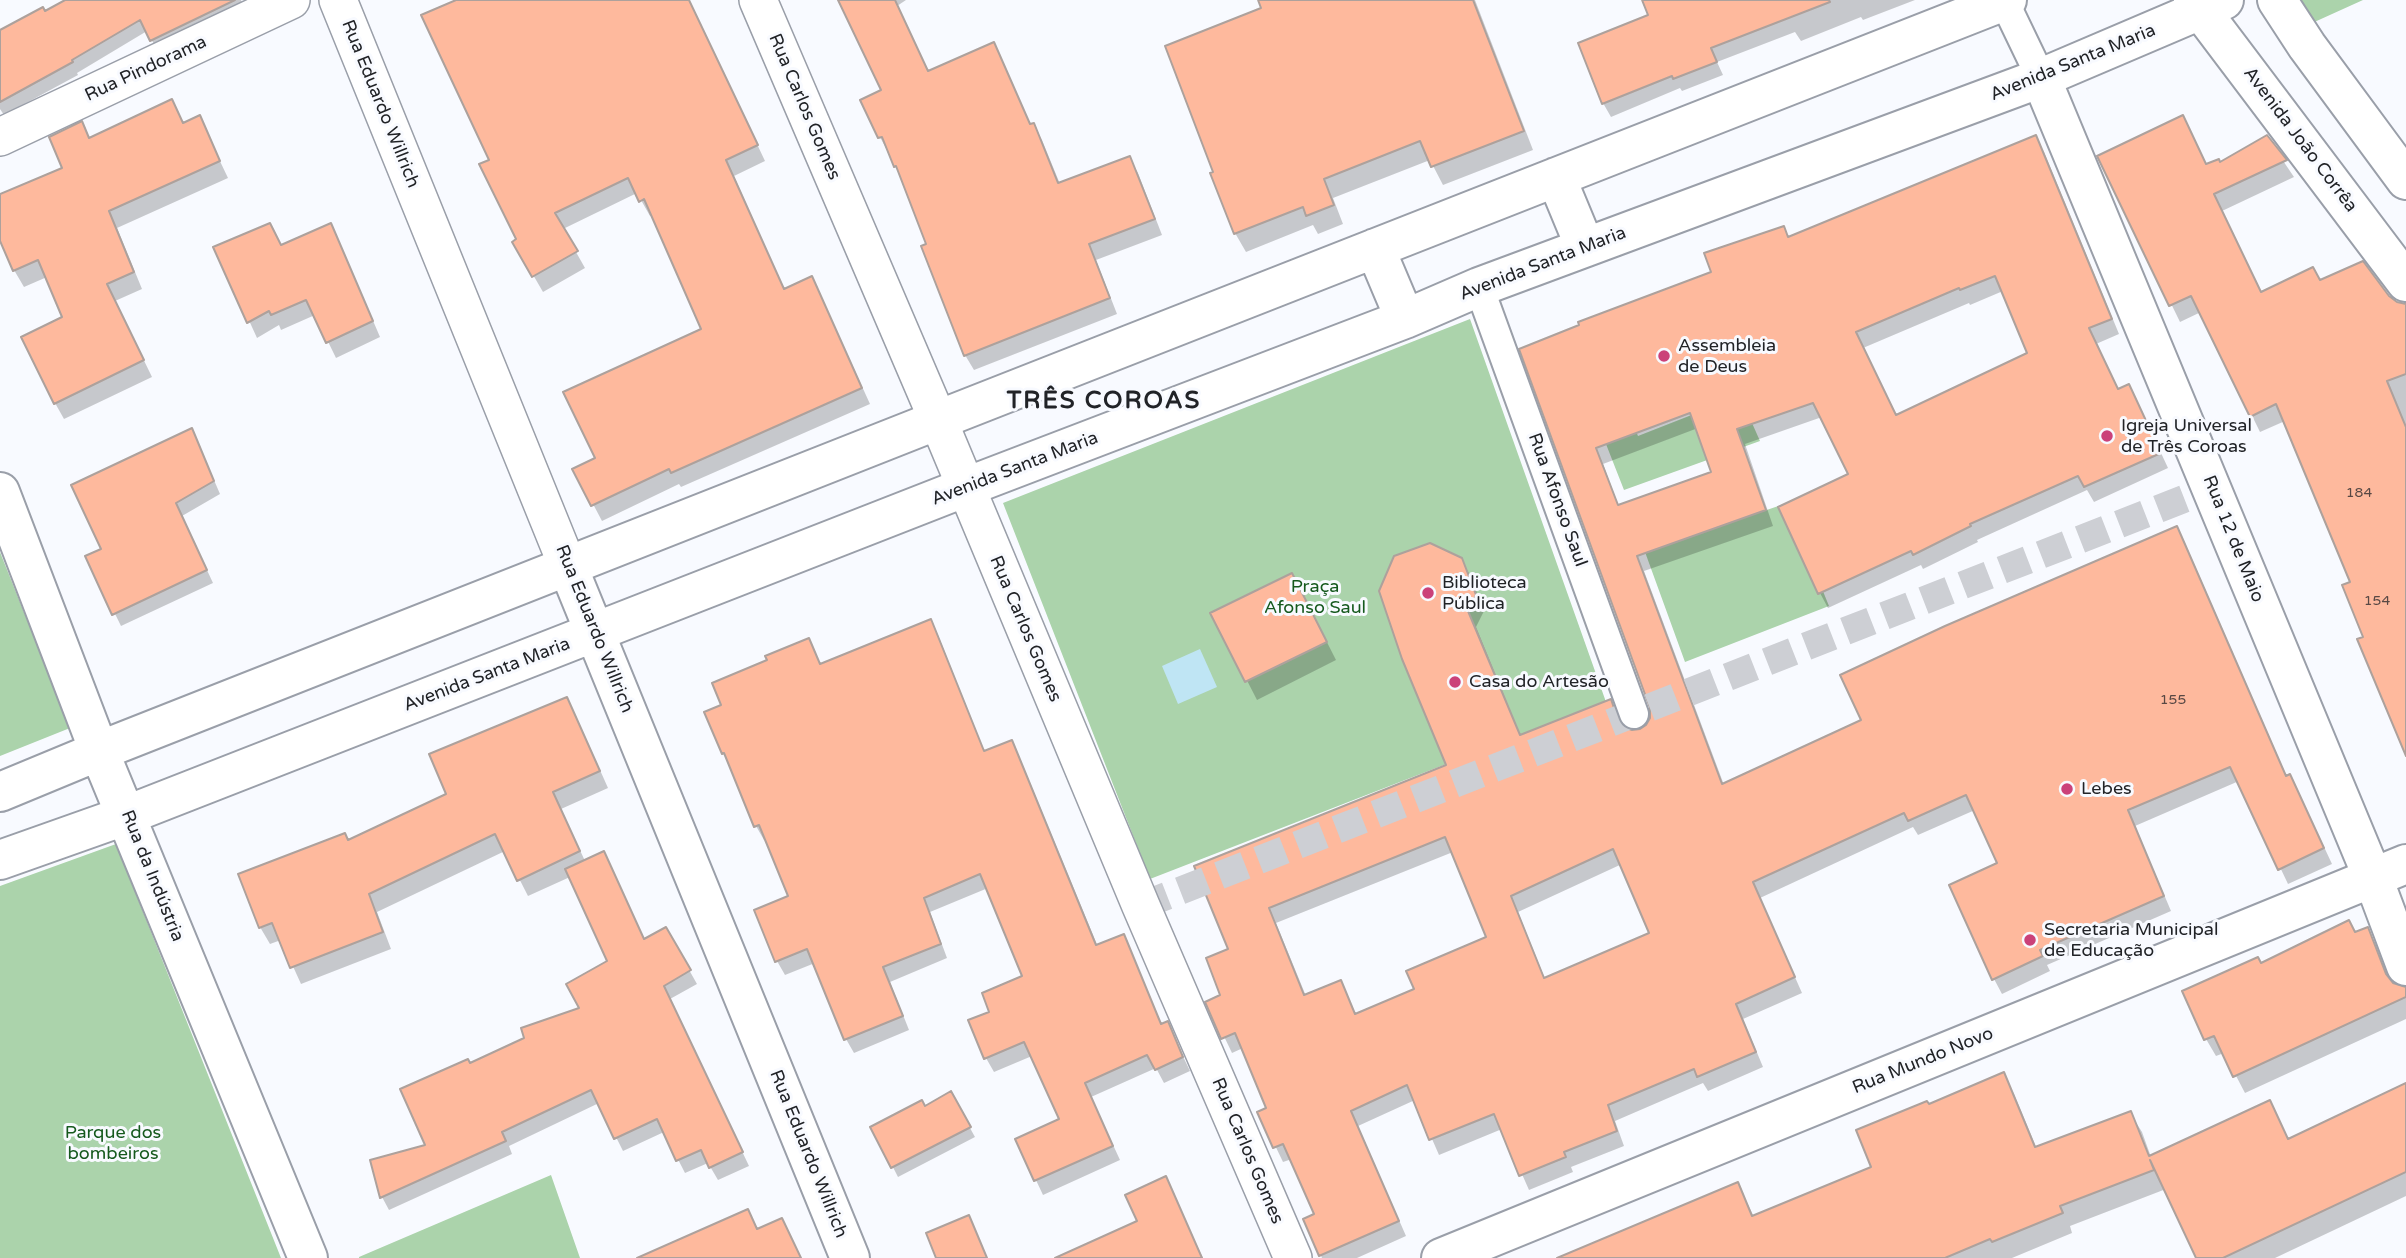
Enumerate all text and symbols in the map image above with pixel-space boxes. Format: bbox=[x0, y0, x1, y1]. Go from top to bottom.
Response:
street label: Rua Eduardo Willrich bbox=[336, 17, 424, 191]
street label: Avenida Santa Maria bbox=[1987, 20, 2159, 106]
street label: Rua Pindorama bbox=[82, 31, 210, 107]
street label: Rua Carlos Gomes bbox=[763, 31, 845, 183]
street label: Avenida João Corrêa bbox=[2238, 63, 2362, 217]
street label: Avenida Santa Maria bbox=[1457, 222, 1629, 306]
place label: Assembleia de Deus bbox=[1678, 335, 1776, 378]
marker: Assembleia de Deus bbox=[1656, 348, 1672, 364]
district label: TRÊS COROAS bbox=[1008, 388, 1200, 416]
place label: Igreja Universal de Três Coroas bbox=[2121, 415, 2252, 458]
street label: Avenida Santa Maria bbox=[929, 427, 1101, 511]
marker: Igreja Universal de Três Coroas bbox=[2099, 428, 2115, 444]
street label: Rua Afonso Saul bbox=[1523, 430, 1591, 570]
street label: Rua 12 de Maio bbox=[2198, 472, 2268, 606]
house number: 184 bbox=[2346, 485, 2372, 501]
street label: Rua Eduardo Willrich bbox=[550, 542, 638, 716]
street label: Rua Carlos Gomes bbox=[984, 553, 1066, 705]
place label: Biblioteca Pública bbox=[1442, 572, 1527, 614]
park label: Praça Afonso Saul bbox=[1264, 576, 1366, 618]
marker: Biblioteca Pública bbox=[1420, 585, 1436, 601]
house number: 154 bbox=[2364, 593, 2390, 609]
street label: Avenida Santa Maria bbox=[401, 633, 573, 717]
place label: Casa do Artesão bbox=[1469, 671, 1609, 693]
marker: Casa do Artesão bbox=[1447, 674, 1463, 690]
house number: 155 bbox=[2160, 692, 2186, 708]
place label: Lebes bbox=[2081, 778, 2132, 800]
marker: Lebes bbox=[2059, 781, 2075, 797]
street label: Rua da Indústria bbox=[116, 807, 188, 945]
place label: Secretaria Municipal de Educação bbox=[2044, 919, 2218, 962]
marker: Secretaria Municipal de Educação bbox=[2022, 932, 2038, 948]
street label: Rua Mundo Novo bbox=[1849, 1023, 1997, 1099]
street label: Rua Eduardo Willrich bbox=[764, 1067, 852, 1241]
street label: Rua Carlos Gomes bbox=[1206, 1075, 1288, 1227]
park label: Parque dos bombeiros bbox=[65, 1122, 161, 1164]

